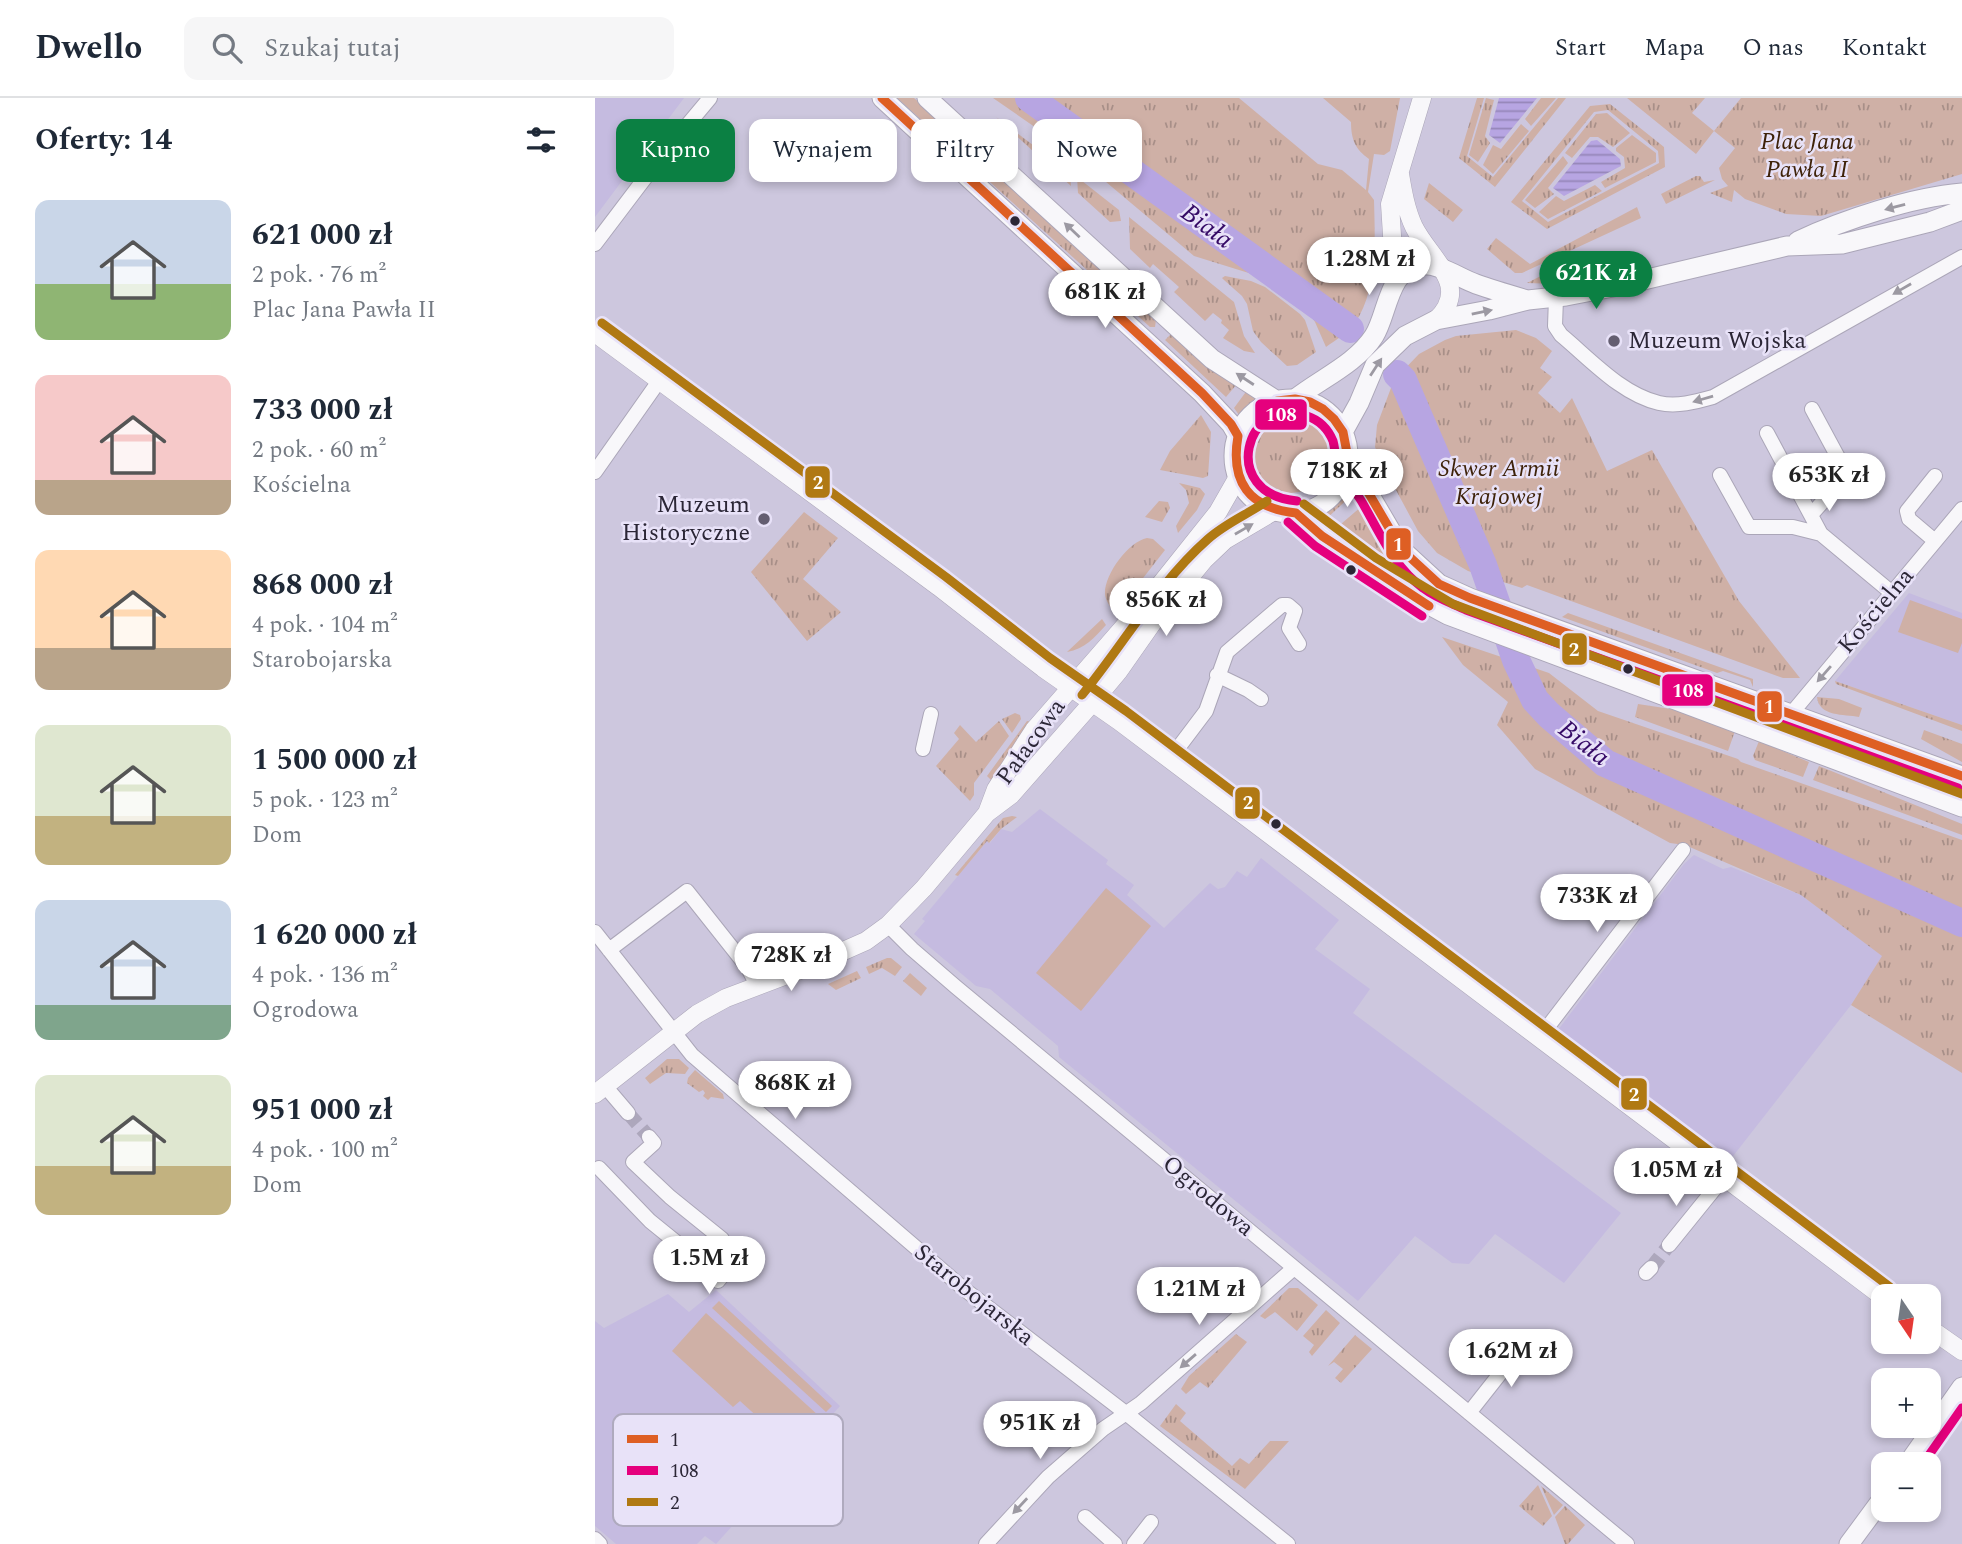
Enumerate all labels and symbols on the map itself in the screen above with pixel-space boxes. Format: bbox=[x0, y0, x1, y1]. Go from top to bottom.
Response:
park label: Plac Jana Pawła II bbox=[1760, 124, 1854, 188]
water label: Biała bbox=[1172, 193, 1242, 259]
one-way arrow bbox=[1885, 203, 1906, 213]
unlabelled marker bbox=[1008, 214, 1022, 228]
one-way arrow bbox=[1063, 222, 1081, 238]
pin: 1.28M zł bbox=[1297, 238, 1441, 297]
pin: 621K zł bbox=[1531, 252, 1661, 311]
pin: 681K zł bbox=[1040, 271, 1170, 330]
one-way arrow bbox=[1892, 283, 1912, 295]
one-way arrow bbox=[1471, 306, 1493, 317]
place label: Muzeum Wojska bbox=[1628, 323, 1806, 359]
marker: Muzeum Wojska bbox=[1606, 333, 1622, 349]
one-way arrow bbox=[1369, 358, 1383, 376]
one-way arrow bbox=[1235, 373, 1255, 386]
one-way arrow bbox=[1693, 395, 1714, 405]
line badge: 108 bbox=[1254, 398, 1308, 431]
text: 108 bbox=[1265, 401, 1297, 430]
pin: 718K zł bbox=[1282, 450, 1412, 509]
park label: Skwer Armii Krajowej bbox=[1439, 451, 1560, 515]
pin: 653K zł bbox=[1764, 454, 1894, 513]
line badge: 2 bbox=[804, 465, 831, 499]
text: 2 bbox=[813, 469, 823, 498]
place label: Muzeum Historyczne bbox=[622, 487, 750, 551]
marker: Muzeum Historyczne bbox=[756, 511, 772, 527]
one-way arrow bbox=[1234, 524, 1254, 536]
line badge: 1 bbox=[1385, 527, 1412, 561]
text: 1 bbox=[1393, 531, 1403, 560]
street label: Kościelna bbox=[1829, 560, 1923, 662]
unlabelled marker bbox=[1344, 563, 1358, 577]
pin: 856K zł bbox=[1101, 578, 1231, 638]
line badge: 2 bbox=[1561, 632, 1588, 666]
text: 2 bbox=[1569, 636, 1579, 665]
unlabelled marker bbox=[1621, 662, 1635, 676]
one-way arrow bbox=[1817, 665, 1832, 682]
line badge: 108 bbox=[1661, 673, 1714, 707]
text: 108 bbox=[1672, 677, 1704, 706]
line badge: 1 bbox=[1756, 690, 1783, 723]
street label: Pałacowa bbox=[987, 691, 1075, 793]
text: 1 bbox=[1764, 693, 1774, 722]
water label: Biała bbox=[1549, 710, 1619, 776]
line badge: 2 bbox=[1234, 786, 1261, 820]
text: 2 bbox=[1243, 789, 1253, 818]
unlabelled marker bbox=[1269, 817, 1283, 831]
pin: 733K zł bbox=[1532, 874, 1662, 934]
pin: 728K zł bbox=[726, 934, 856, 993]
pin: 868K zł bbox=[730, 1062, 860, 1121]
line badge: 2 bbox=[1620, 1077, 1648, 1111]
text: 2 bbox=[1629, 1081, 1639, 1110]
street label: Ogrodowa bbox=[1154, 1147, 1262, 1246]
pin: 1.05M zł bbox=[1604, 1148, 1748, 1208]
street label: Starobojarska bbox=[906, 1235, 1042, 1355]
pin: 1.5M zł bbox=[644, 1236, 774, 1296]
pin: 1.21M zł bbox=[1127, 1268, 1271, 1327]
north arrow bbox=[1871, 1284, 1941, 1354]
pin: 1.62M zł bbox=[1439, 1330, 1583, 1389]
one-way arrow bbox=[1179, 1353, 1197, 1369]
pin: 951K zł bbox=[975, 1402, 1105, 1461]
legend bbox=[613, 1414, 843, 1526]
text: 1 bbox=[670, 1426, 680, 1455]
text: 108 bbox=[670, 1457, 699, 1486]
text: 2 bbox=[670, 1489, 680, 1518]
one-way arrow bbox=[1012, 1497, 1028, 1514]

